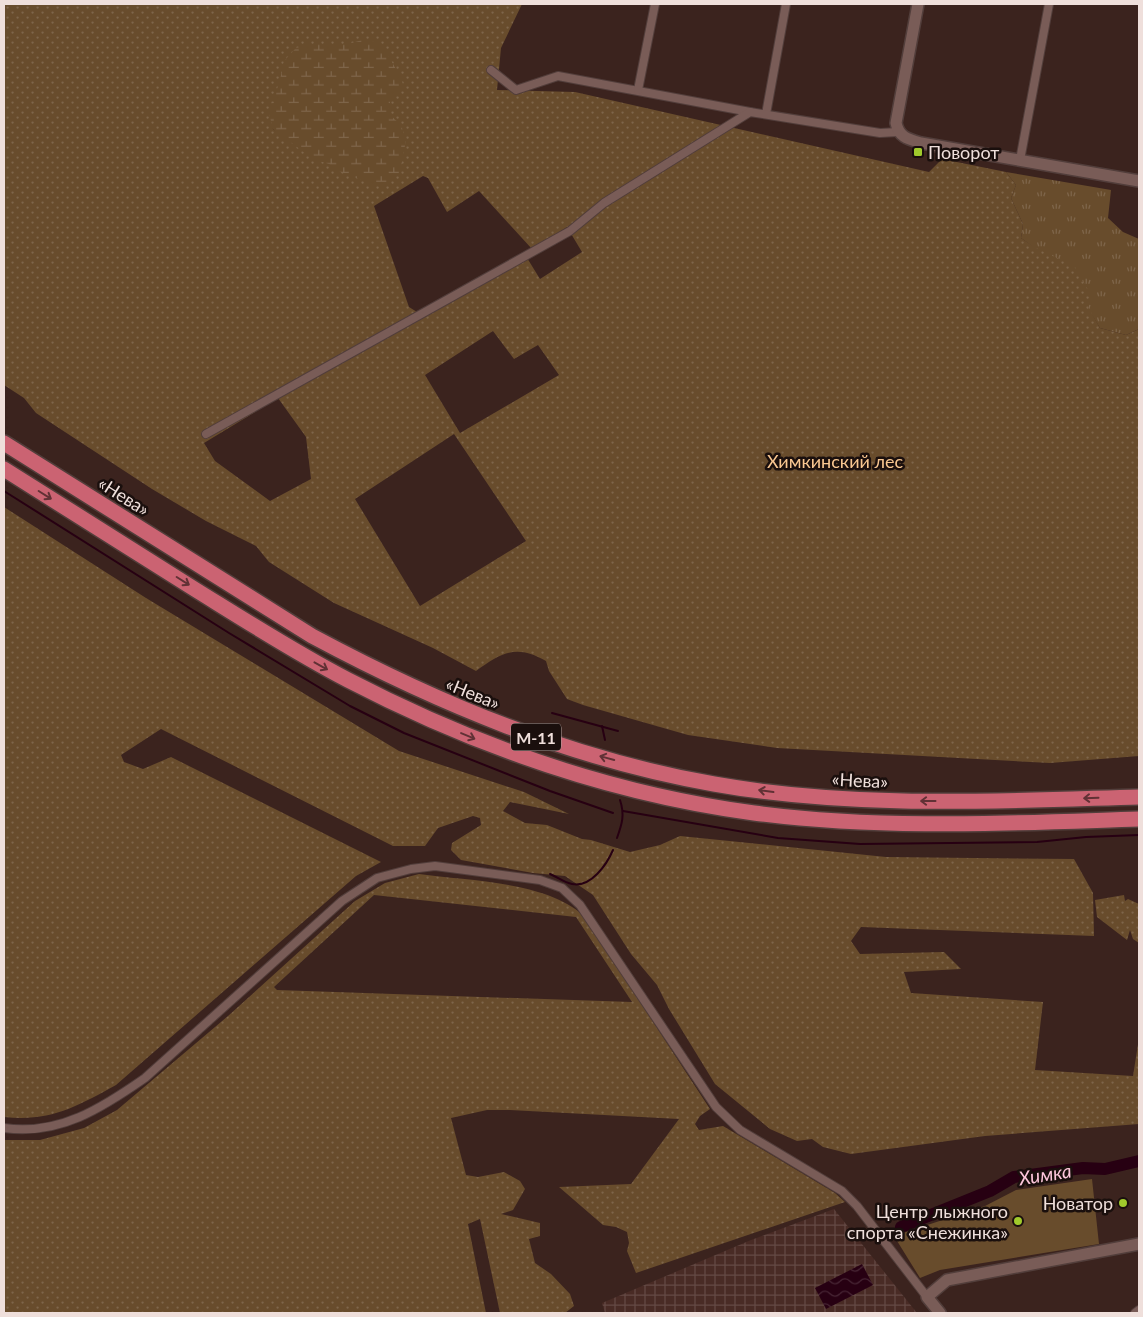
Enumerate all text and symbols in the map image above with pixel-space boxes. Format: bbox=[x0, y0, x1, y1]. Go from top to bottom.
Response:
place label: Поворот bbox=[928, 141, 999, 163]
marker: Поворот bbox=[912, 146, 924, 158]
park label: Химкинский лес bbox=[767, 450, 904, 472]
street label: «Нева» bbox=[94, 472, 154, 520]
one-way arrow bbox=[38, 490, 52, 500]
one-way arrow bbox=[175, 577, 189, 587]
one-way arrow bbox=[314, 661, 329, 671]
street label: «Нева» bbox=[443, 672, 503, 714]
road number: М-11 bbox=[511, 724, 561, 750]
one-way arrow bbox=[460, 731, 475, 741]
one-way arrow bbox=[599, 753, 615, 763]
street label: «Нева» bbox=[831, 768, 889, 792]
one-way arrow bbox=[758, 786, 774, 796]
one-way arrow bbox=[1083, 794, 1099, 803]
one-way arrow bbox=[920, 796, 936, 806]
water label: Химка bbox=[1016, 1159, 1073, 1190]
place label: Новатор bbox=[1043, 1192, 1113, 1214]
marker: Новатор bbox=[1117, 1197, 1129, 1209]
place label: Центр лыжного спорта «Снежинка» bbox=[847, 1200, 1008, 1243]
marker: Центр лыжного спорта «Снежинка» bbox=[1012, 1215, 1024, 1227]

